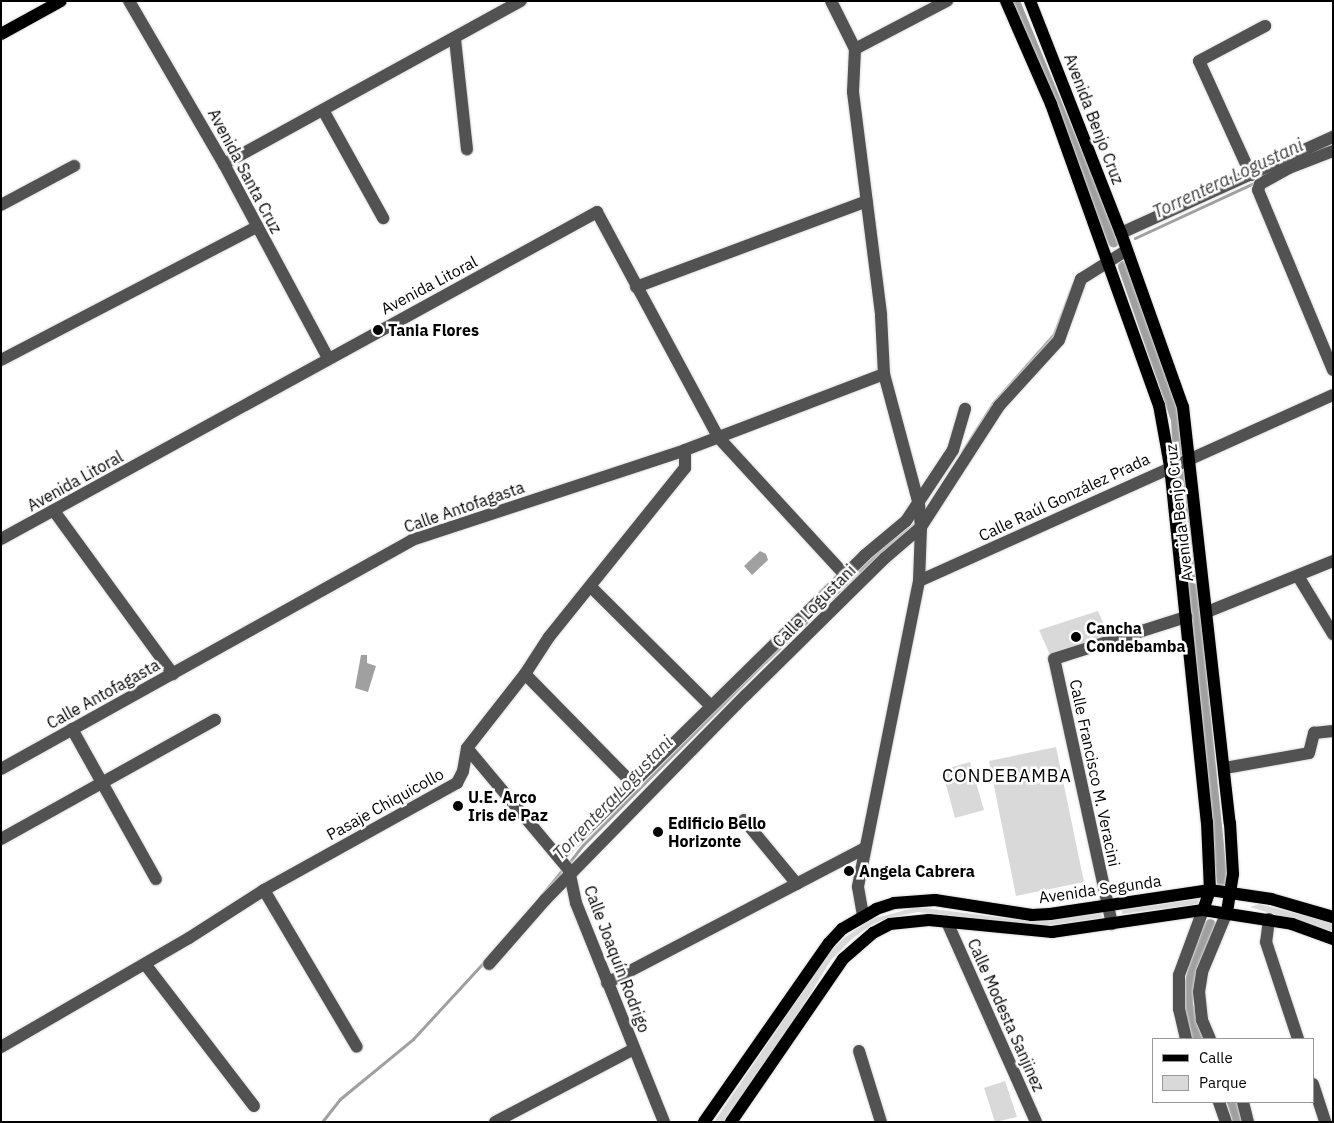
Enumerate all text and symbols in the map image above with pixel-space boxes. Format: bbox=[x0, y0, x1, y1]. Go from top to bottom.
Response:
street label: Avenida Benjo Cruz bbox=[1060, 51, 1128, 187]
street label: Avenida Santa Cruz bbox=[204, 105, 286, 237]
water label: Torrentera Logustani bbox=[1149, 135, 1307, 223]
street label: Avenida Litoral bbox=[378, 252, 480, 318]
place label: Tania Flores bbox=[388, 320, 479, 340]
marker: Tania Flores bbox=[372, 324, 384, 336]
street label: Avenida Benjo Cruz bbox=[1161, 443, 1197, 583]
street label: Avenida Litoral bbox=[24, 447, 126, 515]
street label: Calle Raúl González Prada bbox=[975, 449, 1153, 545]
street label: Calle Antofagasta bbox=[401, 477, 527, 537]
street label: Calle Logustani bbox=[769, 561, 859, 651]
place label: Cancha Condebamba bbox=[1086, 618, 1186, 656]
marker: Cancha Condebamba bbox=[1070, 631, 1082, 643]
street label: Calle Antofagasta bbox=[43, 655, 163, 733]
street label: Calle Francisco M. Veracini bbox=[1066, 678, 1124, 868]
water label: Torrentera Logustani bbox=[548, 732, 678, 864]
street label: Pasaje Chiquicollo bbox=[323, 764, 447, 844]
district label: CONDEBAMBA bbox=[941, 765, 1073, 787]
place label: U.E. Arco Iris de Paz bbox=[468, 787, 548, 825]
marker: U.E. Arco Iris de Paz bbox=[452, 800, 464, 812]
place label: Edificio Bello Horizonte bbox=[668, 813, 766, 851]
marker: Edificio Bello Horizonte bbox=[652, 826, 664, 838]
place label: Angela Cabrera bbox=[859, 861, 975, 881]
marker: Angela Cabrera bbox=[843, 865, 855, 877]
street label: Avenida Segunda bbox=[1037, 871, 1163, 907]
street label: Calle Joaquín Rodrigo bbox=[580, 883, 654, 1035]
street label: Calle Modesta Sanjinez bbox=[964, 936, 1048, 1094]
legend bbox=[1152, 1038, 1314, 1103]
text: Calle bbox=[1199, 1048, 1233, 1067]
text: Parque bbox=[1199, 1073, 1247, 1092]

